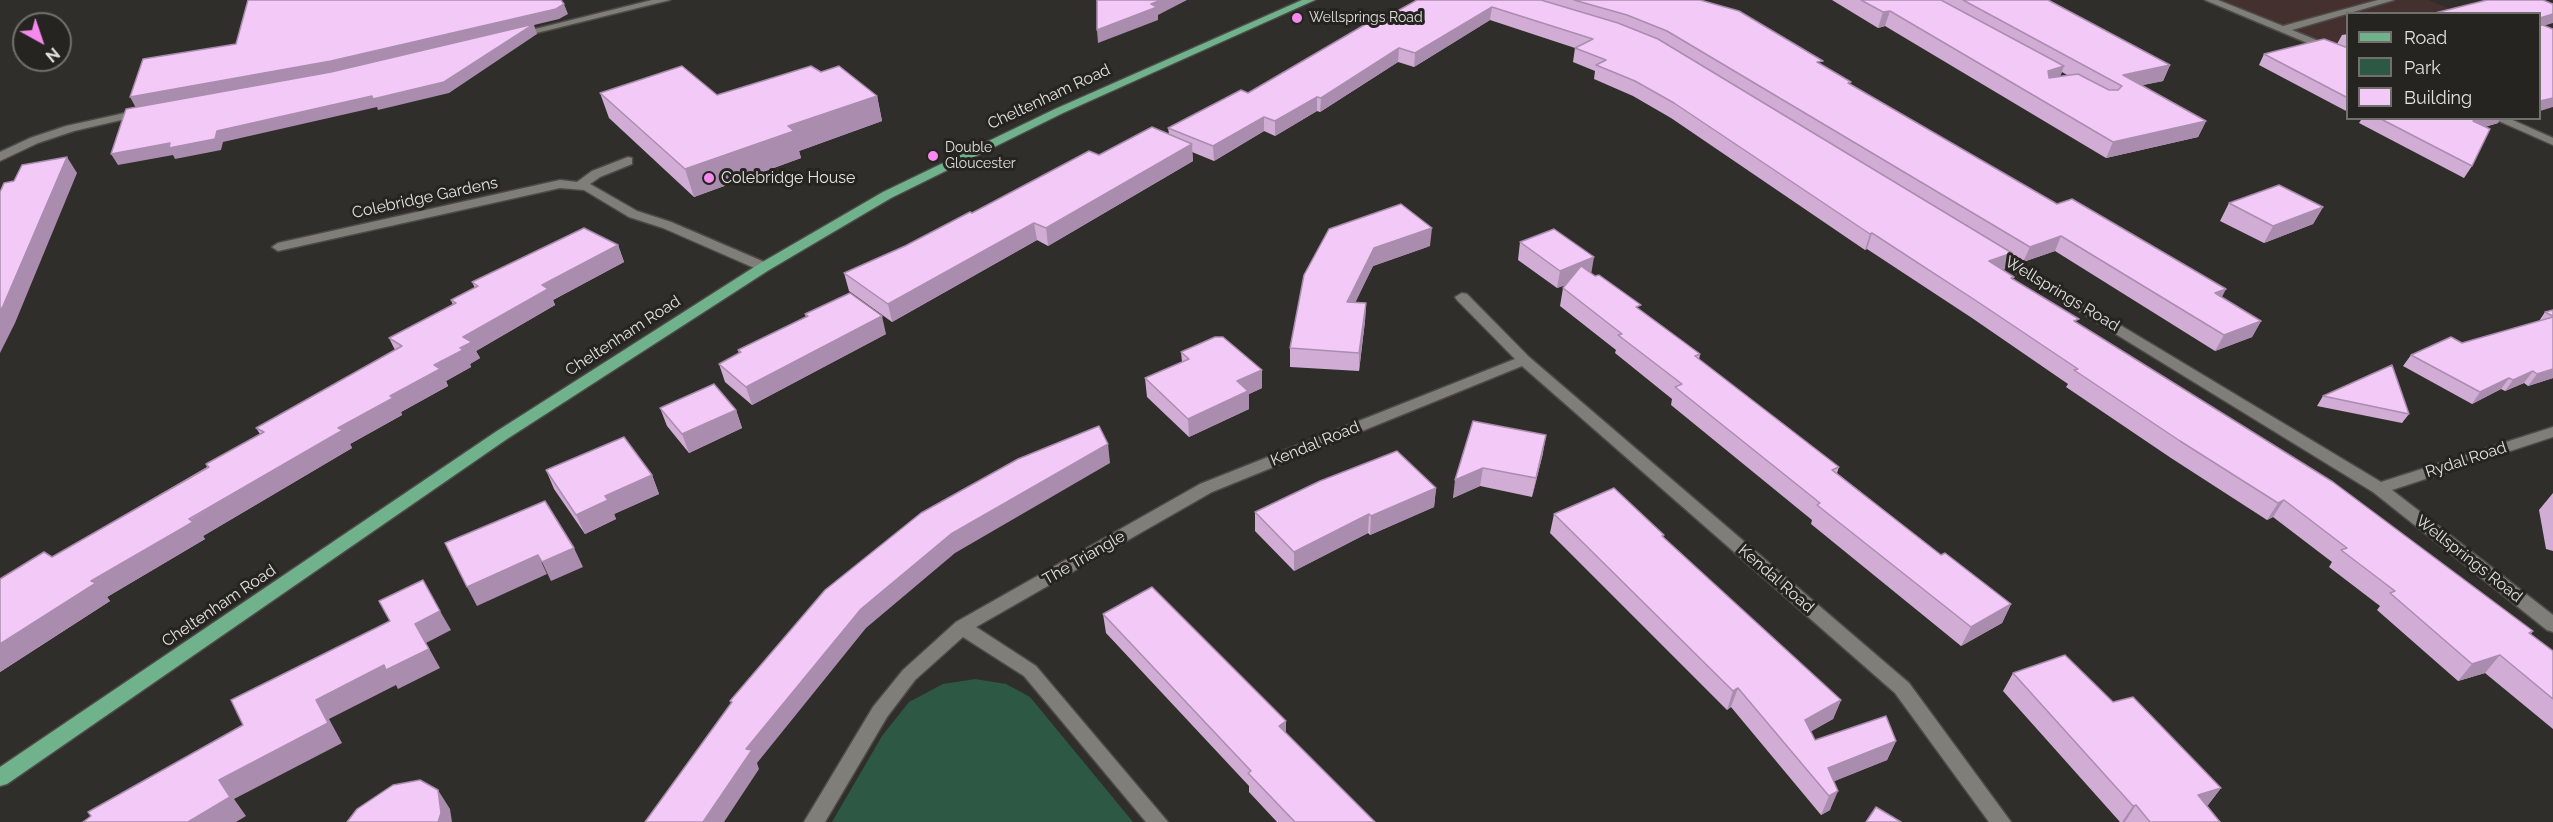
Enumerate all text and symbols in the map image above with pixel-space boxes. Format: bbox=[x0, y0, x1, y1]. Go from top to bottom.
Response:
place label: Wellsprings Road bbox=[1309, 10, 1423, 26]
marker: Wellsprings Road bbox=[1290, 11, 1304, 25]
north arrow bbox=[12, 12, 72, 72]
legend bbox=[2346, 12, 2541, 120]
text: Road bbox=[2404, 27, 2447, 48]
text: N bbox=[42, 43, 63, 66]
text: Park bbox=[2404, 57, 2441, 78]
street label: Cheltenham Road bbox=[985, 60, 1113, 134]
text: Building bbox=[2404, 87, 2472, 108]
place label: Double Gloucester bbox=[945, 140, 1016, 172]
marker: Double Gloucester bbox=[926, 149, 940, 163]
place label: Colebridge House bbox=[721, 168, 855, 188]
marker: Colebridge House bbox=[702, 171, 716, 185]
street label: Colebridge Gardens bbox=[350, 173, 500, 223]
street label: Wellsprings Road bbox=[2001, 252, 2123, 336]
street label: Cheltenham Road bbox=[562, 292, 684, 380]
street label: Kendal Road bbox=[1268, 417, 1362, 471]
street label: Rydal Road bbox=[2423, 438, 2509, 482]
street label: Wellsprings Road bbox=[2412, 511, 2526, 607]
street label: The Triangle bbox=[1040, 527, 1128, 589]
street label: Kendal Road bbox=[1734, 541, 1818, 617]
street label: Cheltenham Road bbox=[158, 561, 280, 651]

